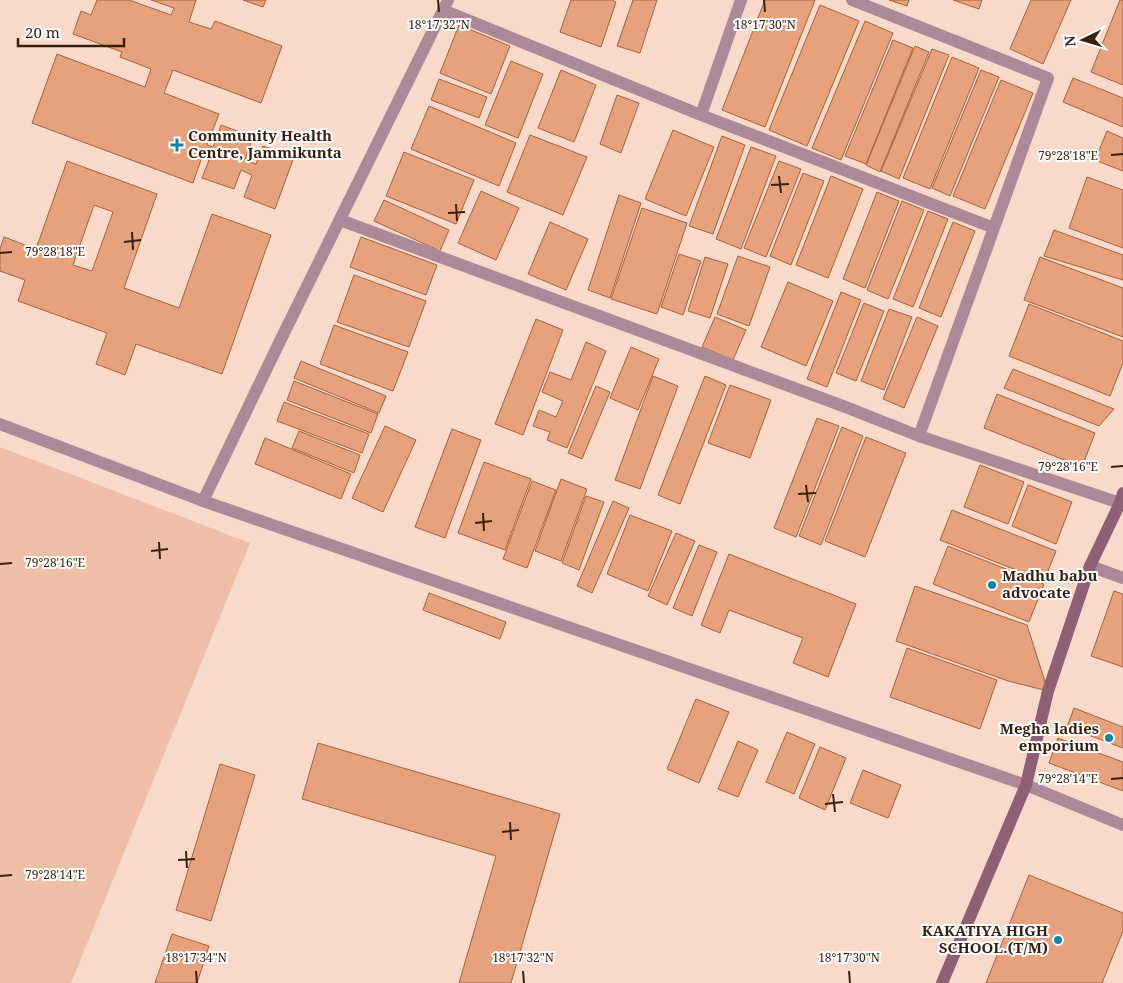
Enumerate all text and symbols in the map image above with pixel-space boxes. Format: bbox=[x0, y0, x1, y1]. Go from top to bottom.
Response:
scale bar bbox=[18, 15, 124, 47]
north arrow bbox=[1058, 15, 1108, 65]
text: 18°17'32"N bbox=[408, 16, 470, 33]
text: 18°17'30"N bbox=[734, 16, 796, 33]
text: 20 m bbox=[25, 22, 60, 42]
text: N bbox=[1060, 35, 1079, 48]
place label: Community Health Centre, Jammikunta bbox=[188, 125, 342, 162]
marker: Community Health Centre, Jammikunta bbox=[170, 138, 184, 152]
text: 79°28'18"E bbox=[1038, 147, 1098, 164]
text: 79°28'18"E bbox=[25, 243, 85, 260]
text: 79°28'16"E bbox=[1038, 458, 1098, 475]
text: 79°28'16"E bbox=[25, 554, 85, 571]
place label: Madhu babu advocate bbox=[1002, 565, 1097, 602]
marker: Madhu babu advocate bbox=[986, 579, 998, 591]
place label: Megha ladies emporium bbox=[1000, 718, 1099, 755]
marker: Megha ladies emporium bbox=[1103, 732, 1115, 744]
text: 79°28'14"E bbox=[1038, 770, 1098, 787]
text: 79°28'14"E bbox=[25, 866, 85, 883]
place label: KAKATIYA HIGH SCHOOL.(T/M) bbox=[922, 920, 1048, 957]
marker: KAKATIYA HIGH SCHOOL.(T/M) bbox=[1052, 934, 1064, 946]
text: 18°17'34"N bbox=[165, 949, 227, 966]
text: 18°17'32"N bbox=[492, 949, 554, 966]
text: 18°17'30"N bbox=[818, 949, 880, 966]

